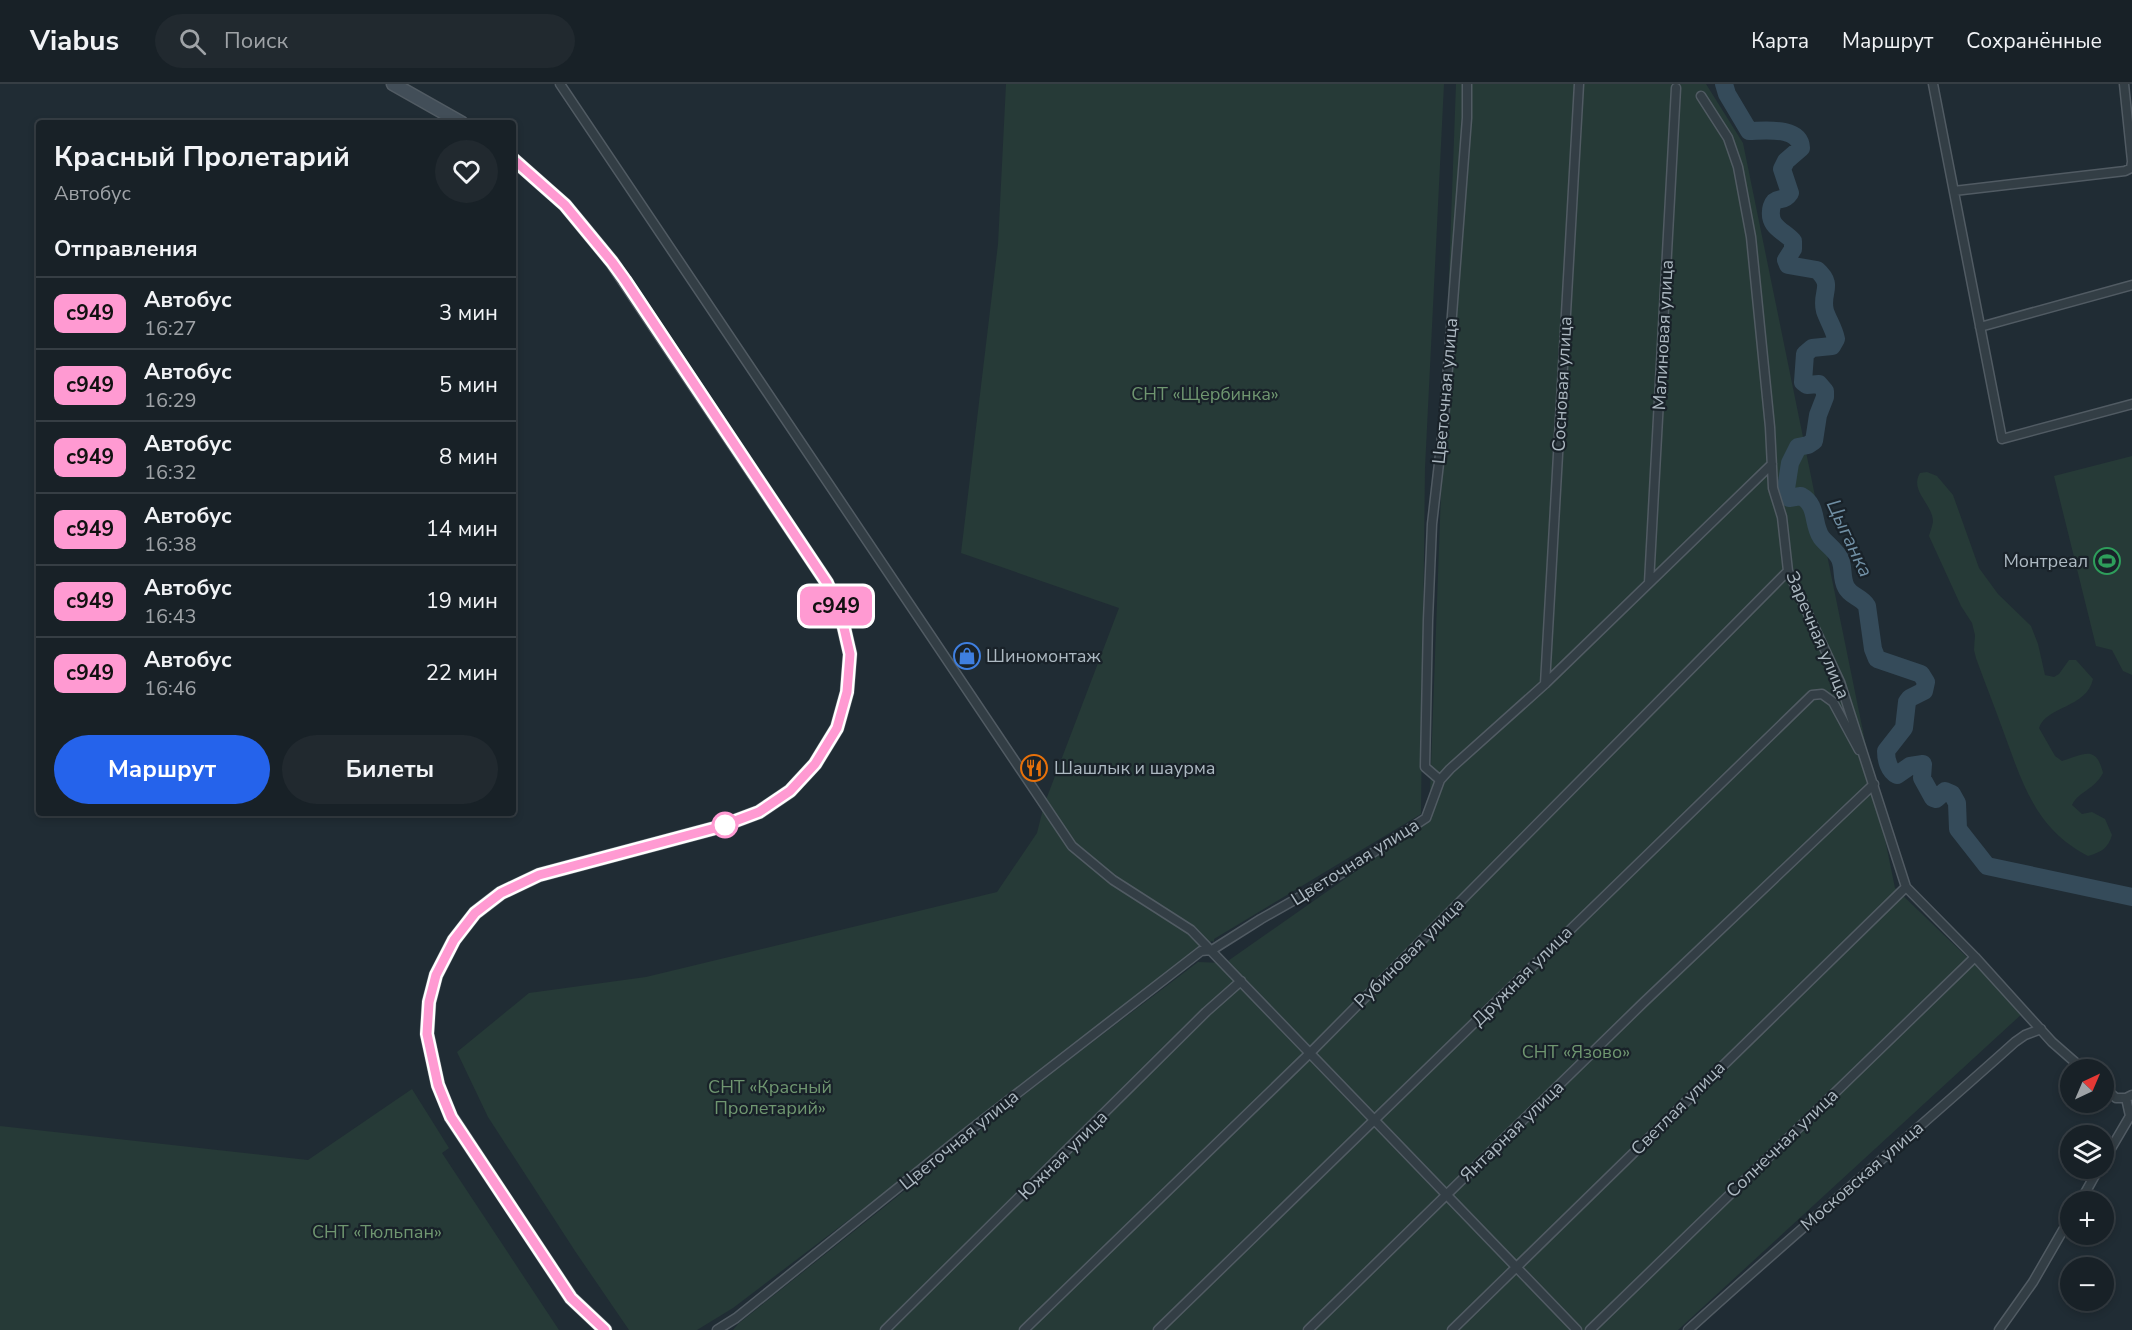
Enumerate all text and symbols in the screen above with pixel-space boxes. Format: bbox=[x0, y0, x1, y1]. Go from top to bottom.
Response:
search box bbox=[155, 14, 575, 68]
text: Viabus bbox=[30, 22, 119, 60]
icon: search bbox=[176, 25, 209, 58]
text: Поиск bbox=[224, 26, 288, 56]
text: Карта bbox=[1751, 27, 1809, 55]
text: Маршрут bbox=[1842, 27, 1933, 55]
text: Сохранённые bbox=[1966, 27, 2102, 55]
text: Красный Пролетарий bbox=[54, 138, 350, 176]
button: heart bbox=[435, 140, 498, 203]
text: Автобус bbox=[54, 180, 131, 207]
text: Отправления bbox=[54, 234, 198, 264]
street label: Малиновая улица bbox=[1647, 259, 1679, 411]
text: Автобус bbox=[144, 285, 232, 315]
text: 3 мин bbox=[439, 298, 498, 328]
text: с949 bbox=[66, 299, 114, 327]
text: 16:27 bbox=[144, 315, 197, 342]
street label: Сосновая улица bbox=[1546, 316, 1578, 452]
street label: Цветочная улица bbox=[1427, 317, 1463, 465]
text: Автобус bbox=[144, 357, 232, 387]
text: 5 мин bbox=[439, 370, 498, 400]
text: с949 bbox=[66, 371, 114, 399]
park label: СНТ «Щербинка» bbox=[1131, 382, 1279, 406]
text: 16:29 bbox=[144, 387, 197, 414]
text: Автобус bbox=[144, 429, 232, 459]
text: 8 мин bbox=[439, 442, 498, 472]
text: с949 bbox=[66, 443, 114, 471]
text: 16:32 bbox=[144, 459, 197, 486]
water label: Цыганка bbox=[1820, 495, 1879, 582]
text: Автобус bbox=[144, 501, 232, 531]
text: 14 мин bbox=[426, 514, 498, 544]
text: с949 bbox=[66, 515, 114, 543]
text: 16:38 bbox=[144, 531, 197, 558]
sports icon: Монтреал bbox=[2092, 546, 2122, 576]
place label: Монтреал bbox=[2003, 549, 2088, 573]
street label: Заречная улица bbox=[1780, 568, 1856, 702]
text: Автобус bbox=[144, 573, 232, 603]
text: 19 мин bbox=[426, 586, 498, 616]
line badge: с949 bbox=[794, 586, 878, 626]
text: с949 bbox=[66, 587, 114, 615]
text: с949 bbox=[812, 592, 860, 620]
text: 16:43 bbox=[144, 603, 197, 630]
shop icon: Шиномонтаж bbox=[952, 641, 982, 671]
place label: Шиномонтаж bbox=[986, 644, 1102, 668]
text: Автобус bbox=[144, 645, 232, 675]
text: 22 мин bbox=[426, 658, 498, 688]
text: с949 bbox=[66, 659, 114, 687]
text: 16:46 bbox=[144, 675, 197, 702]
button: Маршрут bbox=[54, 735, 270, 804]
button: Билеты bbox=[282, 735, 498, 804]
restaurant icon: Шашлык и шаурма bbox=[1019, 753, 1049, 783]
place label: Шашлык и шаурма bbox=[1054, 756, 1216, 780]
unlabelled marker bbox=[712, 812, 738, 838]
street label: Цветочная улица bbox=[1286, 813, 1424, 911]
street label: Рубиновая улица bbox=[1349, 893, 1469, 1013]
street label: Дружная улица bbox=[1467, 921, 1577, 1031]
park label: СНТ «Язово» bbox=[1522, 1040, 1630, 1064]
street label: Светлая улица bbox=[1626, 1056, 1730, 1160]
north arrow bbox=[2060, 1059, 2114, 1113]
map controls bbox=[2060, 1059, 2114, 1311]
park label: СНТ «Красный Пролетарий» bbox=[708, 1075, 832, 1120]
street label: Янтарная улица bbox=[1455, 1075, 1569, 1187]
street label: Солнечная улица bbox=[1721, 1083, 1843, 1203]
street label: Цветочная улица bbox=[894, 1085, 1024, 1195]
street label: Южная улица bbox=[1013, 1105, 1113, 1205]
street label: Московская улица bbox=[1795, 1116, 1929, 1236]
button: layers bbox=[2060, 1125, 2114, 1179]
button: + bbox=[2060, 1191, 2114, 1245]
park label: СНТ «Тюльпан» bbox=[312, 1220, 442, 1244]
button: − bbox=[2060, 1257, 2114, 1311]

